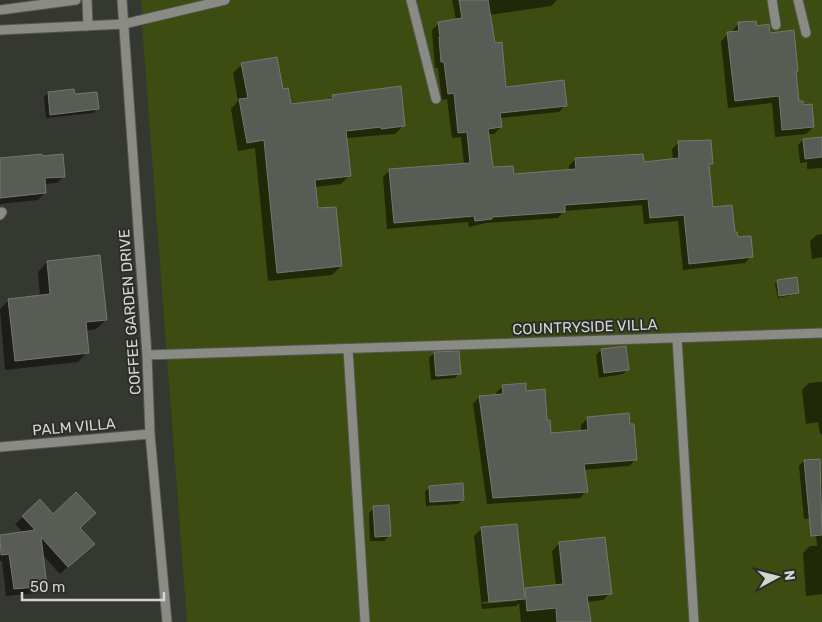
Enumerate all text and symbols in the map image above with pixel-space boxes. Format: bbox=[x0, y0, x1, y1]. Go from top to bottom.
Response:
street label: COFFEE GARDEN DRIVE bbox=[115, 229, 145, 395]
street label: COUNTRYSIDE VILLA bbox=[512, 315, 658, 339]
street label: PALM VILLA bbox=[32, 414, 116, 440]
north arrow bbox=[752, 552, 802, 602]
text: N bbox=[780, 569, 798, 582]
scale bar bbox=[22, 570, 165, 602]
text: 50 m bbox=[30, 578, 65, 596]

